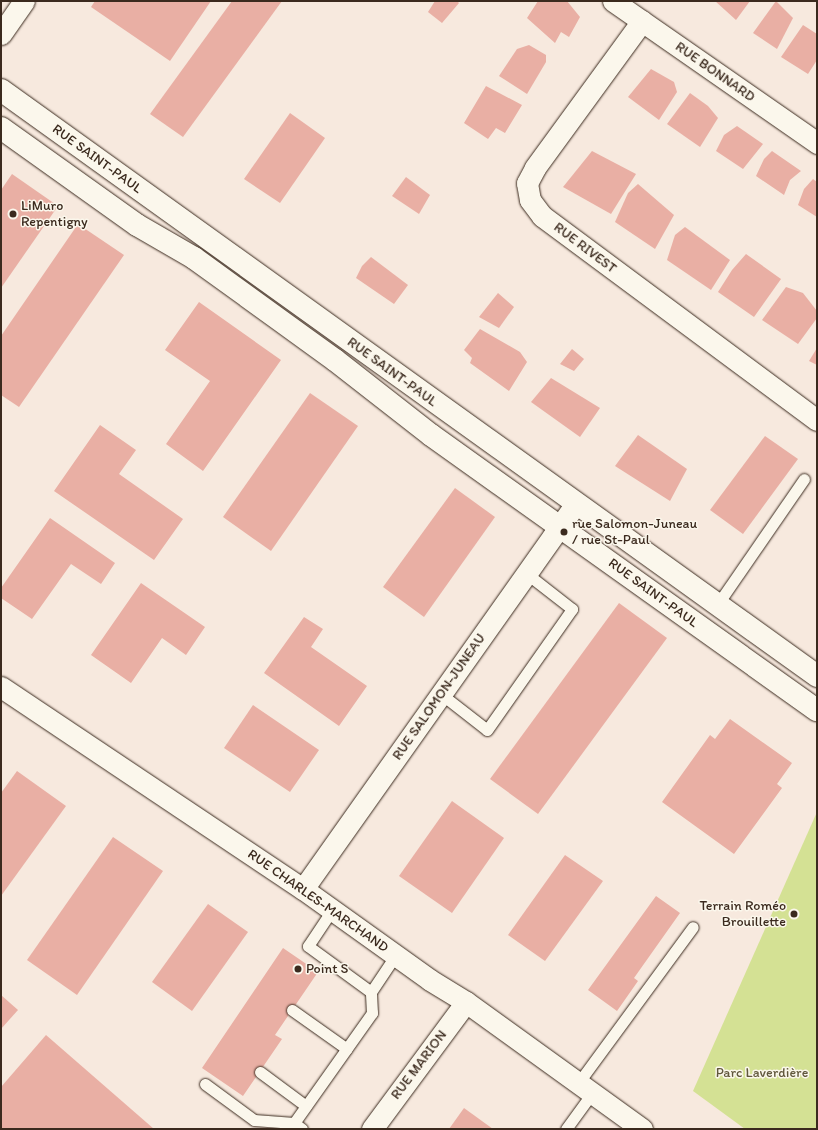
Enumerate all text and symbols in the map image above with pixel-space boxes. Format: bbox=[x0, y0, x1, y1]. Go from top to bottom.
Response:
street label: RUE BONNARD bbox=[672, 38, 758, 106]
street label: RUE SAINT-PAUL bbox=[49, 121, 145, 197]
place label: LiMuro Repentigny bbox=[21, 198, 88, 230]
marker: LiMuro Repentigny bbox=[8, 209, 18, 219]
street label: RUE RIVEST bbox=[550, 219, 620, 277]
street label: RUE SAINT-PAUL bbox=[344, 334, 440, 410]
place label: rue Salomon-Juneau / rue St-Paul bbox=[572, 516, 697, 548]
marker: rue Salomon-Juneau / rue St-Paul bbox=[559, 527, 569, 537]
street label: RUE SAINT-PAUL bbox=[605, 555, 701, 631]
street label: RUE SALOMON-JUNEAU bbox=[389, 631, 489, 763]
street label: RUE CHARLES-MARCHAND bbox=[244, 846, 392, 956]
place label: Terrain Roméo Brouillette bbox=[699, 898, 786, 930]
marker: Terrain Roméo Brouillette bbox=[789, 909, 799, 919]
place label: Point S bbox=[306, 961, 348, 977]
marker: Point S bbox=[293, 964, 303, 974]
street label: RUE MARION bbox=[388, 1028, 450, 1102]
park label: Parc Laverdière bbox=[716, 1065, 808, 1081]

